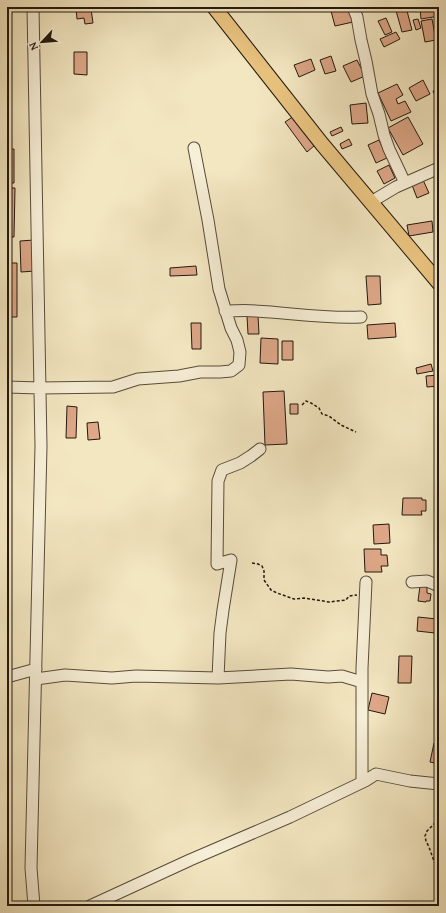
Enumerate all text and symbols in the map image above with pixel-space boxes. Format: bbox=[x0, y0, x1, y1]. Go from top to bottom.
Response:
north arrow bbox=[22, 22, 62, 62]
text: N bbox=[24, 39, 42, 53]

